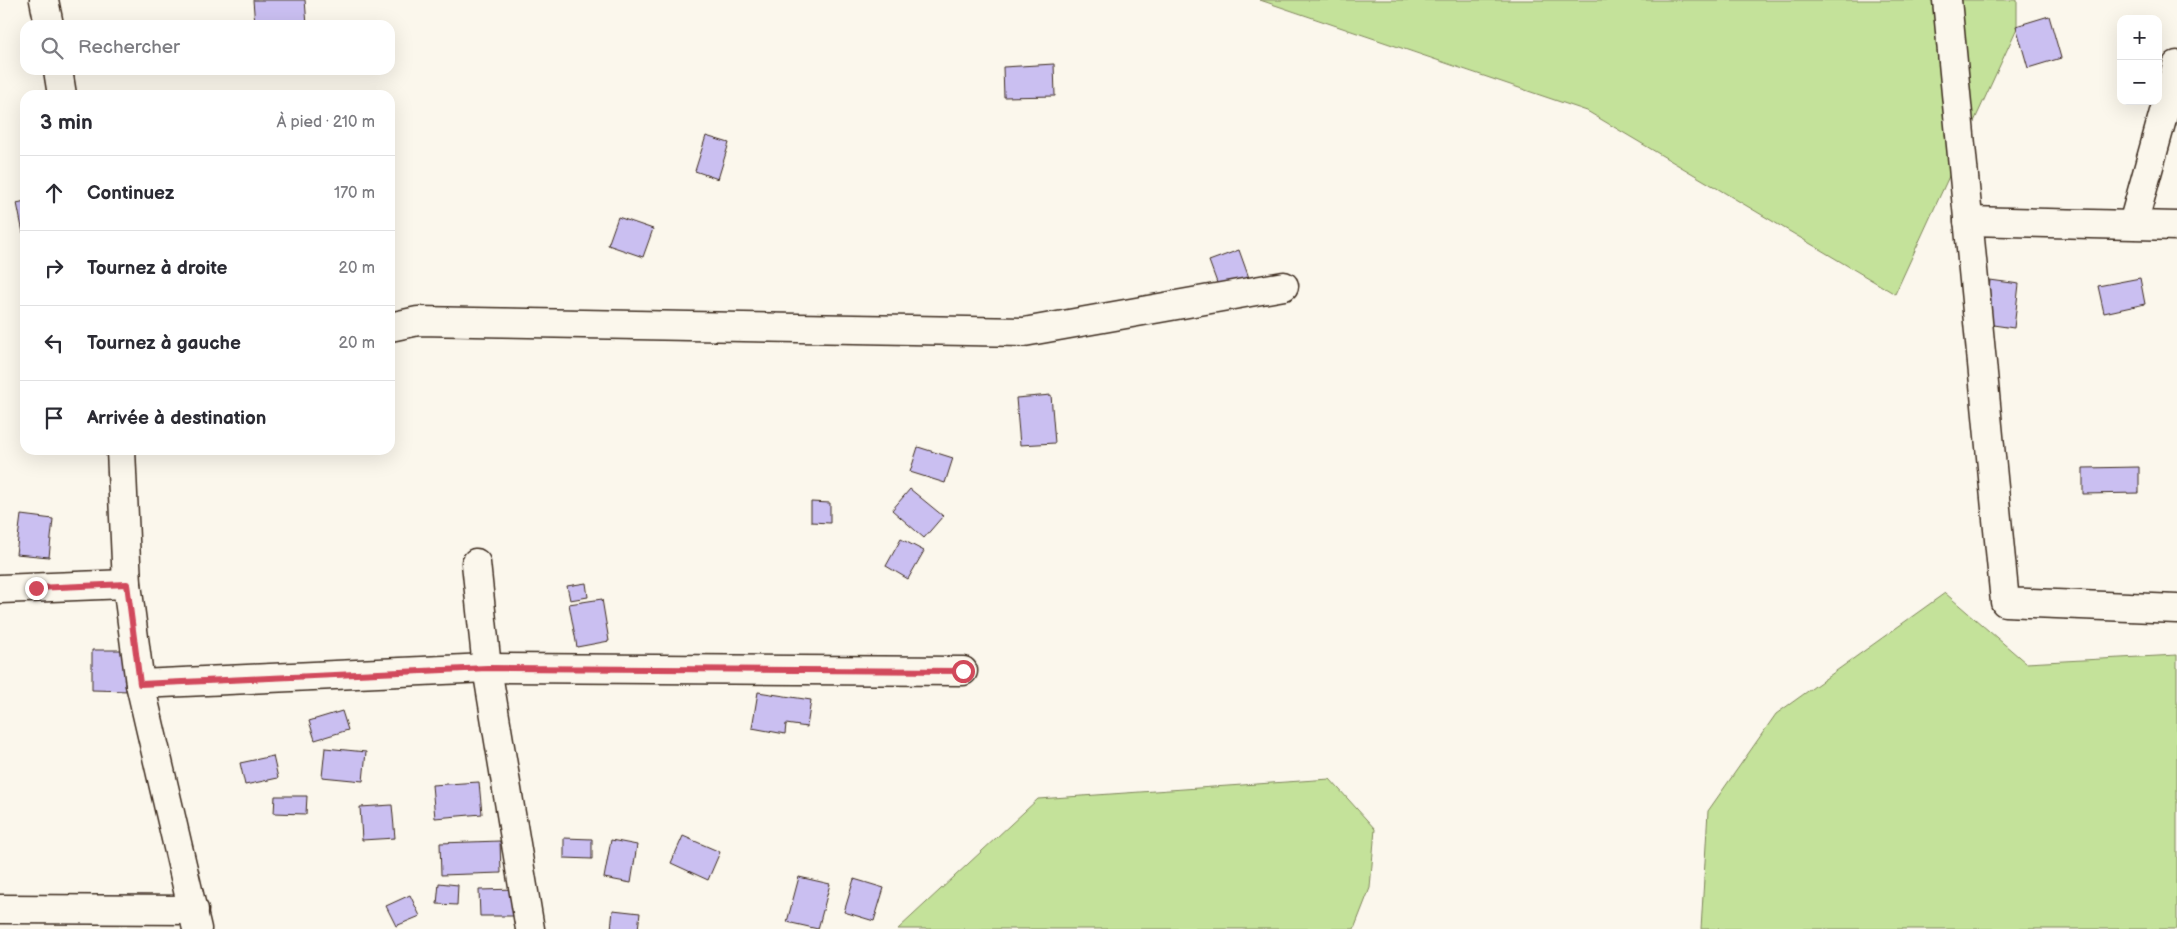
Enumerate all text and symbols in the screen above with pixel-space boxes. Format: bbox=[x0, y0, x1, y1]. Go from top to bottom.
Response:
map controls bbox=[2117, 15, 2162, 105]
button: + bbox=[2117, 15, 2162, 60]
search box bbox=[20, 20, 395, 75]
icon: search bbox=[38, 34, 66, 62]
text: Rechercher bbox=[78, 36, 180, 59]
button: − bbox=[2117, 60, 2162, 105]
text: 3 min bbox=[40, 110, 93, 135]
text: À pied · 210 m bbox=[276, 113, 375, 132]
icon: ahead bbox=[40, 179, 68, 207]
text: Continuez bbox=[87, 182, 174, 205]
text: 170 m bbox=[334, 184, 375, 203]
icon: right bbox=[40, 254, 68, 282]
text: Tournez à droite bbox=[87, 257, 228, 280]
text: 20 m bbox=[339, 259, 375, 278]
icon: left bbox=[40, 329, 68, 357]
text: Tournez à gauche bbox=[87, 332, 241, 355]
text: 20 m bbox=[339, 334, 375, 353]
icon: arrive bbox=[40, 404, 68, 432]
text: Arrivée à destination bbox=[87, 407, 266, 430]
route end bbox=[25, 577, 48, 600]
route start bbox=[952, 660, 975, 683]

